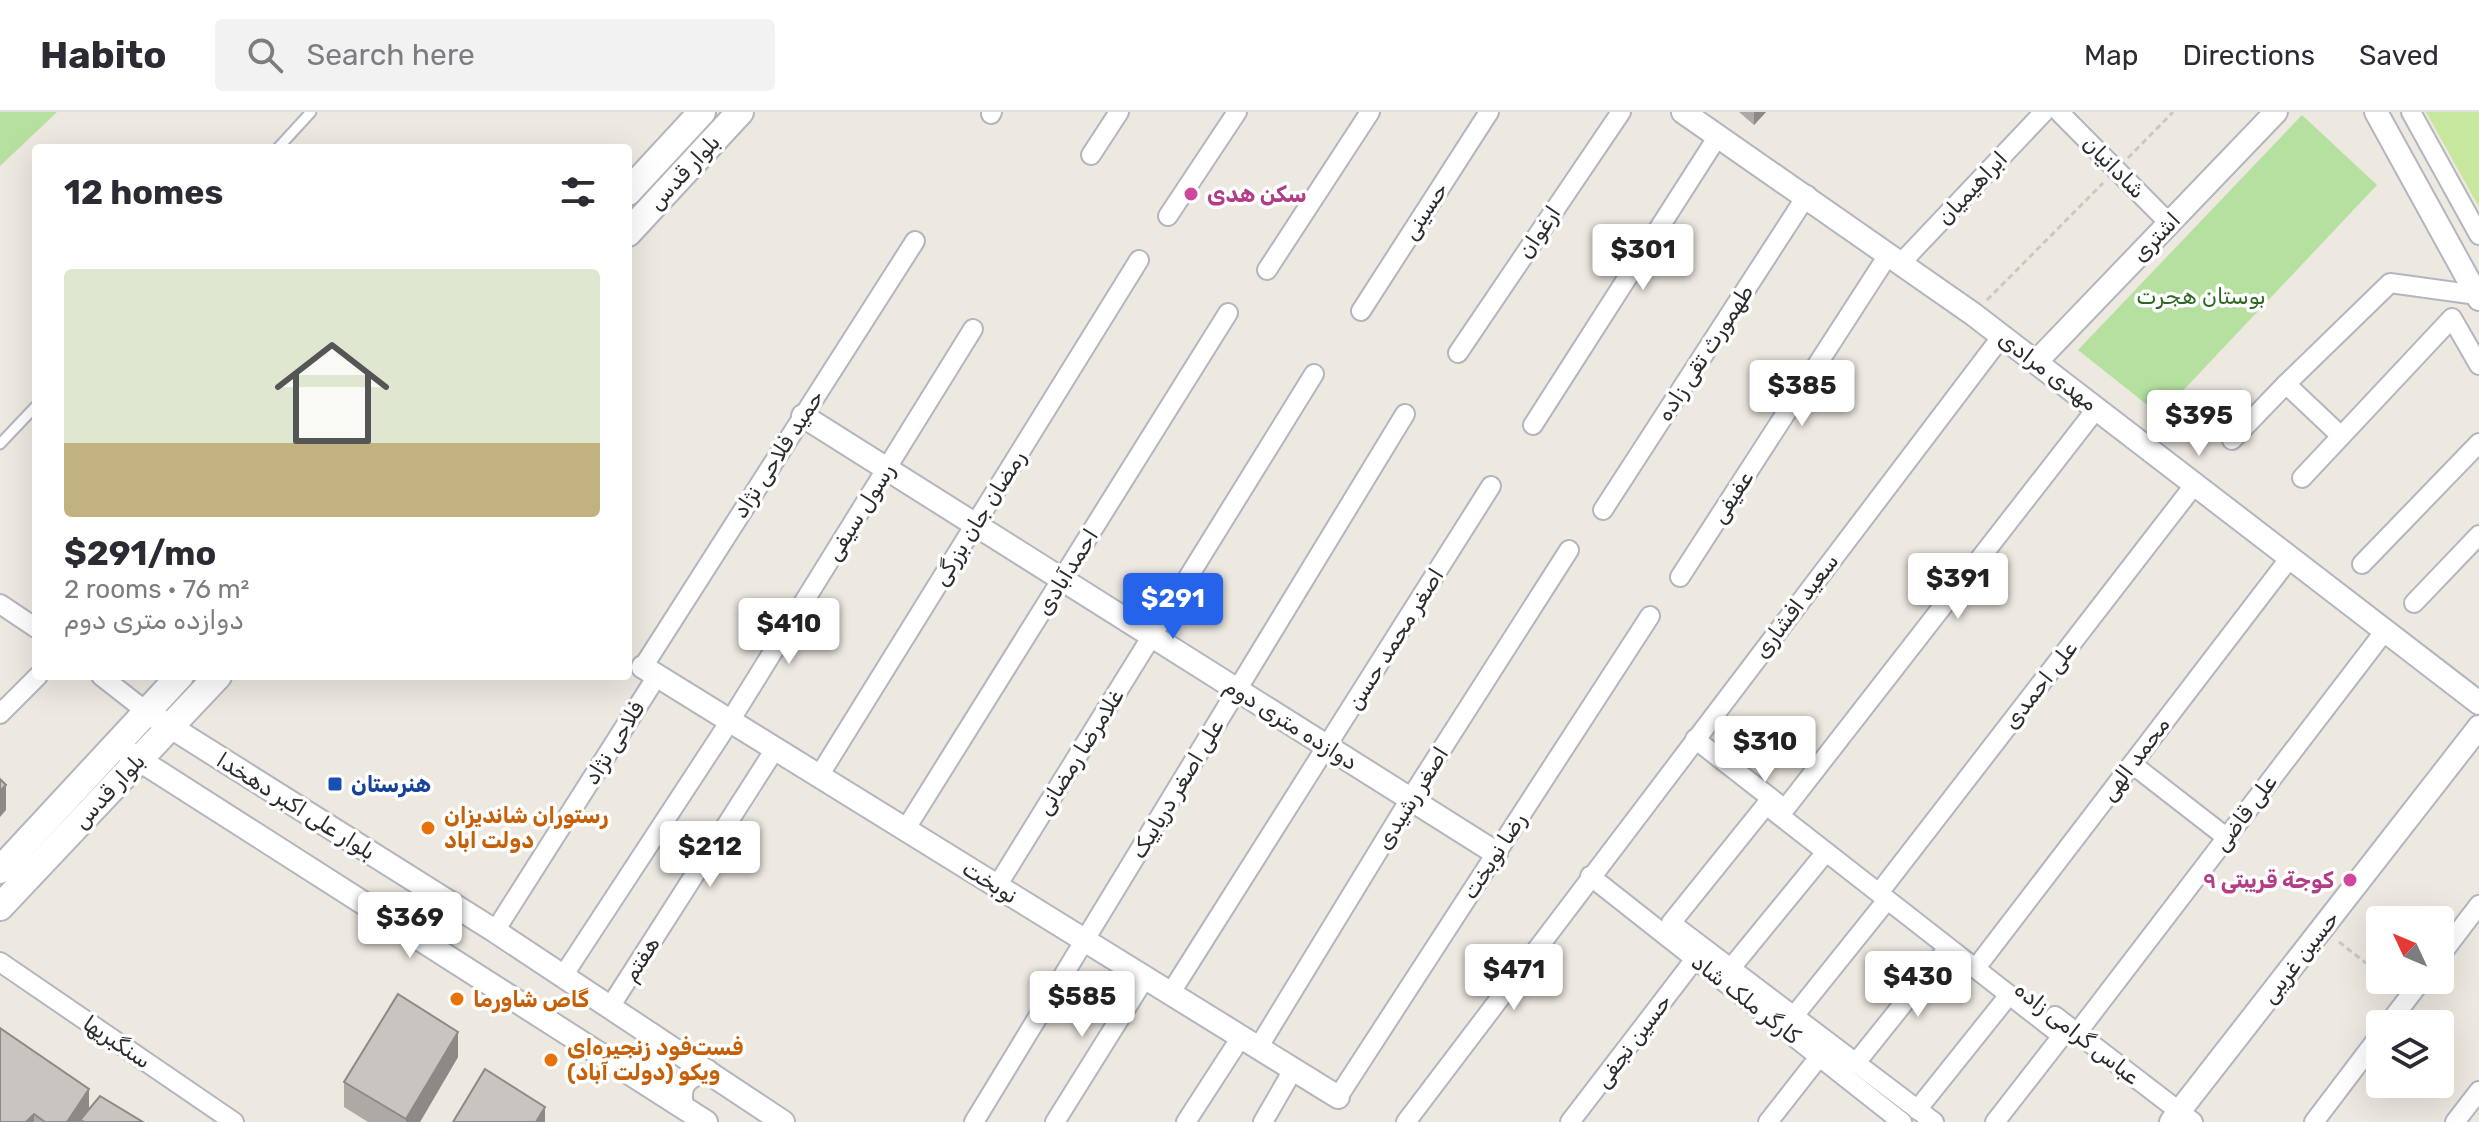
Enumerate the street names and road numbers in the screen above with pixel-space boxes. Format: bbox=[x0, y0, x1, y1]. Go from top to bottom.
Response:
street label: بلوار قدس bbox=[642, 129, 726, 215]
street label: شادانیان bbox=[2077, 130, 2151, 204]
street label: ابراهیمیان bbox=[1931, 146, 2013, 230]
street label: حسینی bbox=[1396, 177, 1454, 245]
street label: ارغوان bbox=[1512, 201, 1566, 263]
street label: اشتری bbox=[2126, 207, 2186, 267]
street label: طهمورث تقی زاده bbox=[1651, 280, 1759, 426]
street label: مهدی مرادی bbox=[1993, 325, 2103, 417]
street label: حمید فلاحی نژاد bbox=[726, 385, 830, 523]
street label: رمضان جان بزرگی bbox=[927, 445, 1031, 591]
street label: رسول سیفی bbox=[820, 458, 900, 566]
street label: عفیفی bbox=[1705, 465, 1759, 528]
street label: احمدآبادی bbox=[1030, 524, 1104, 620]
street label: سعید افشاری bbox=[1748, 548, 1844, 664]
street label: اصغر محمد حسن bbox=[1341, 563, 1449, 715]
street label: علی احمدی bbox=[1997, 635, 2083, 734]
street label: دوازده متری دوم bbox=[1219, 672, 1363, 777]
street label: غلامرضا رمضانی bbox=[1031, 684, 1130, 820]
street label: فلاحی نژاد bbox=[578, 696, 650, 790]
street label: محمد الهی bbox=[2095, 712, 2175, 806]
street label: علی اصغر دریابیک bbox=[1125, 714, 1229, 863]
street label: اصغر رشیدی bbox=[1370, 742, 1454, 854]
street label: بلوار علی اکبر دهخدا bbox=[212, 746, 380, 866]
street label: بلوار قدس bbox=[67, 748, 151, 834]
street label: علی قاضی bbox=[2207, 769, 2283, 857]
street label: رضا نوبخت bbox=[1456, 808, 1532, 904]
street label: نوبخت bbox=[957, 855, 1023, 909]
street label: حسین غریبی bbox=[2255, 905, 2345, 1009]
street label: هفتم bbox=[617, 931, 666, 987]
street label: کارگر ملک شاد bbox=[1686, 948, 1806, 1050]
street label: عباس گرامی زاده bbox=[2009, 976, 2145, 1090]
street label: حسین نجفی bbox=[1589, 989, 1677, 1093]
street label: سنگبریها bbox=[78, 1010, 156, 1074]

